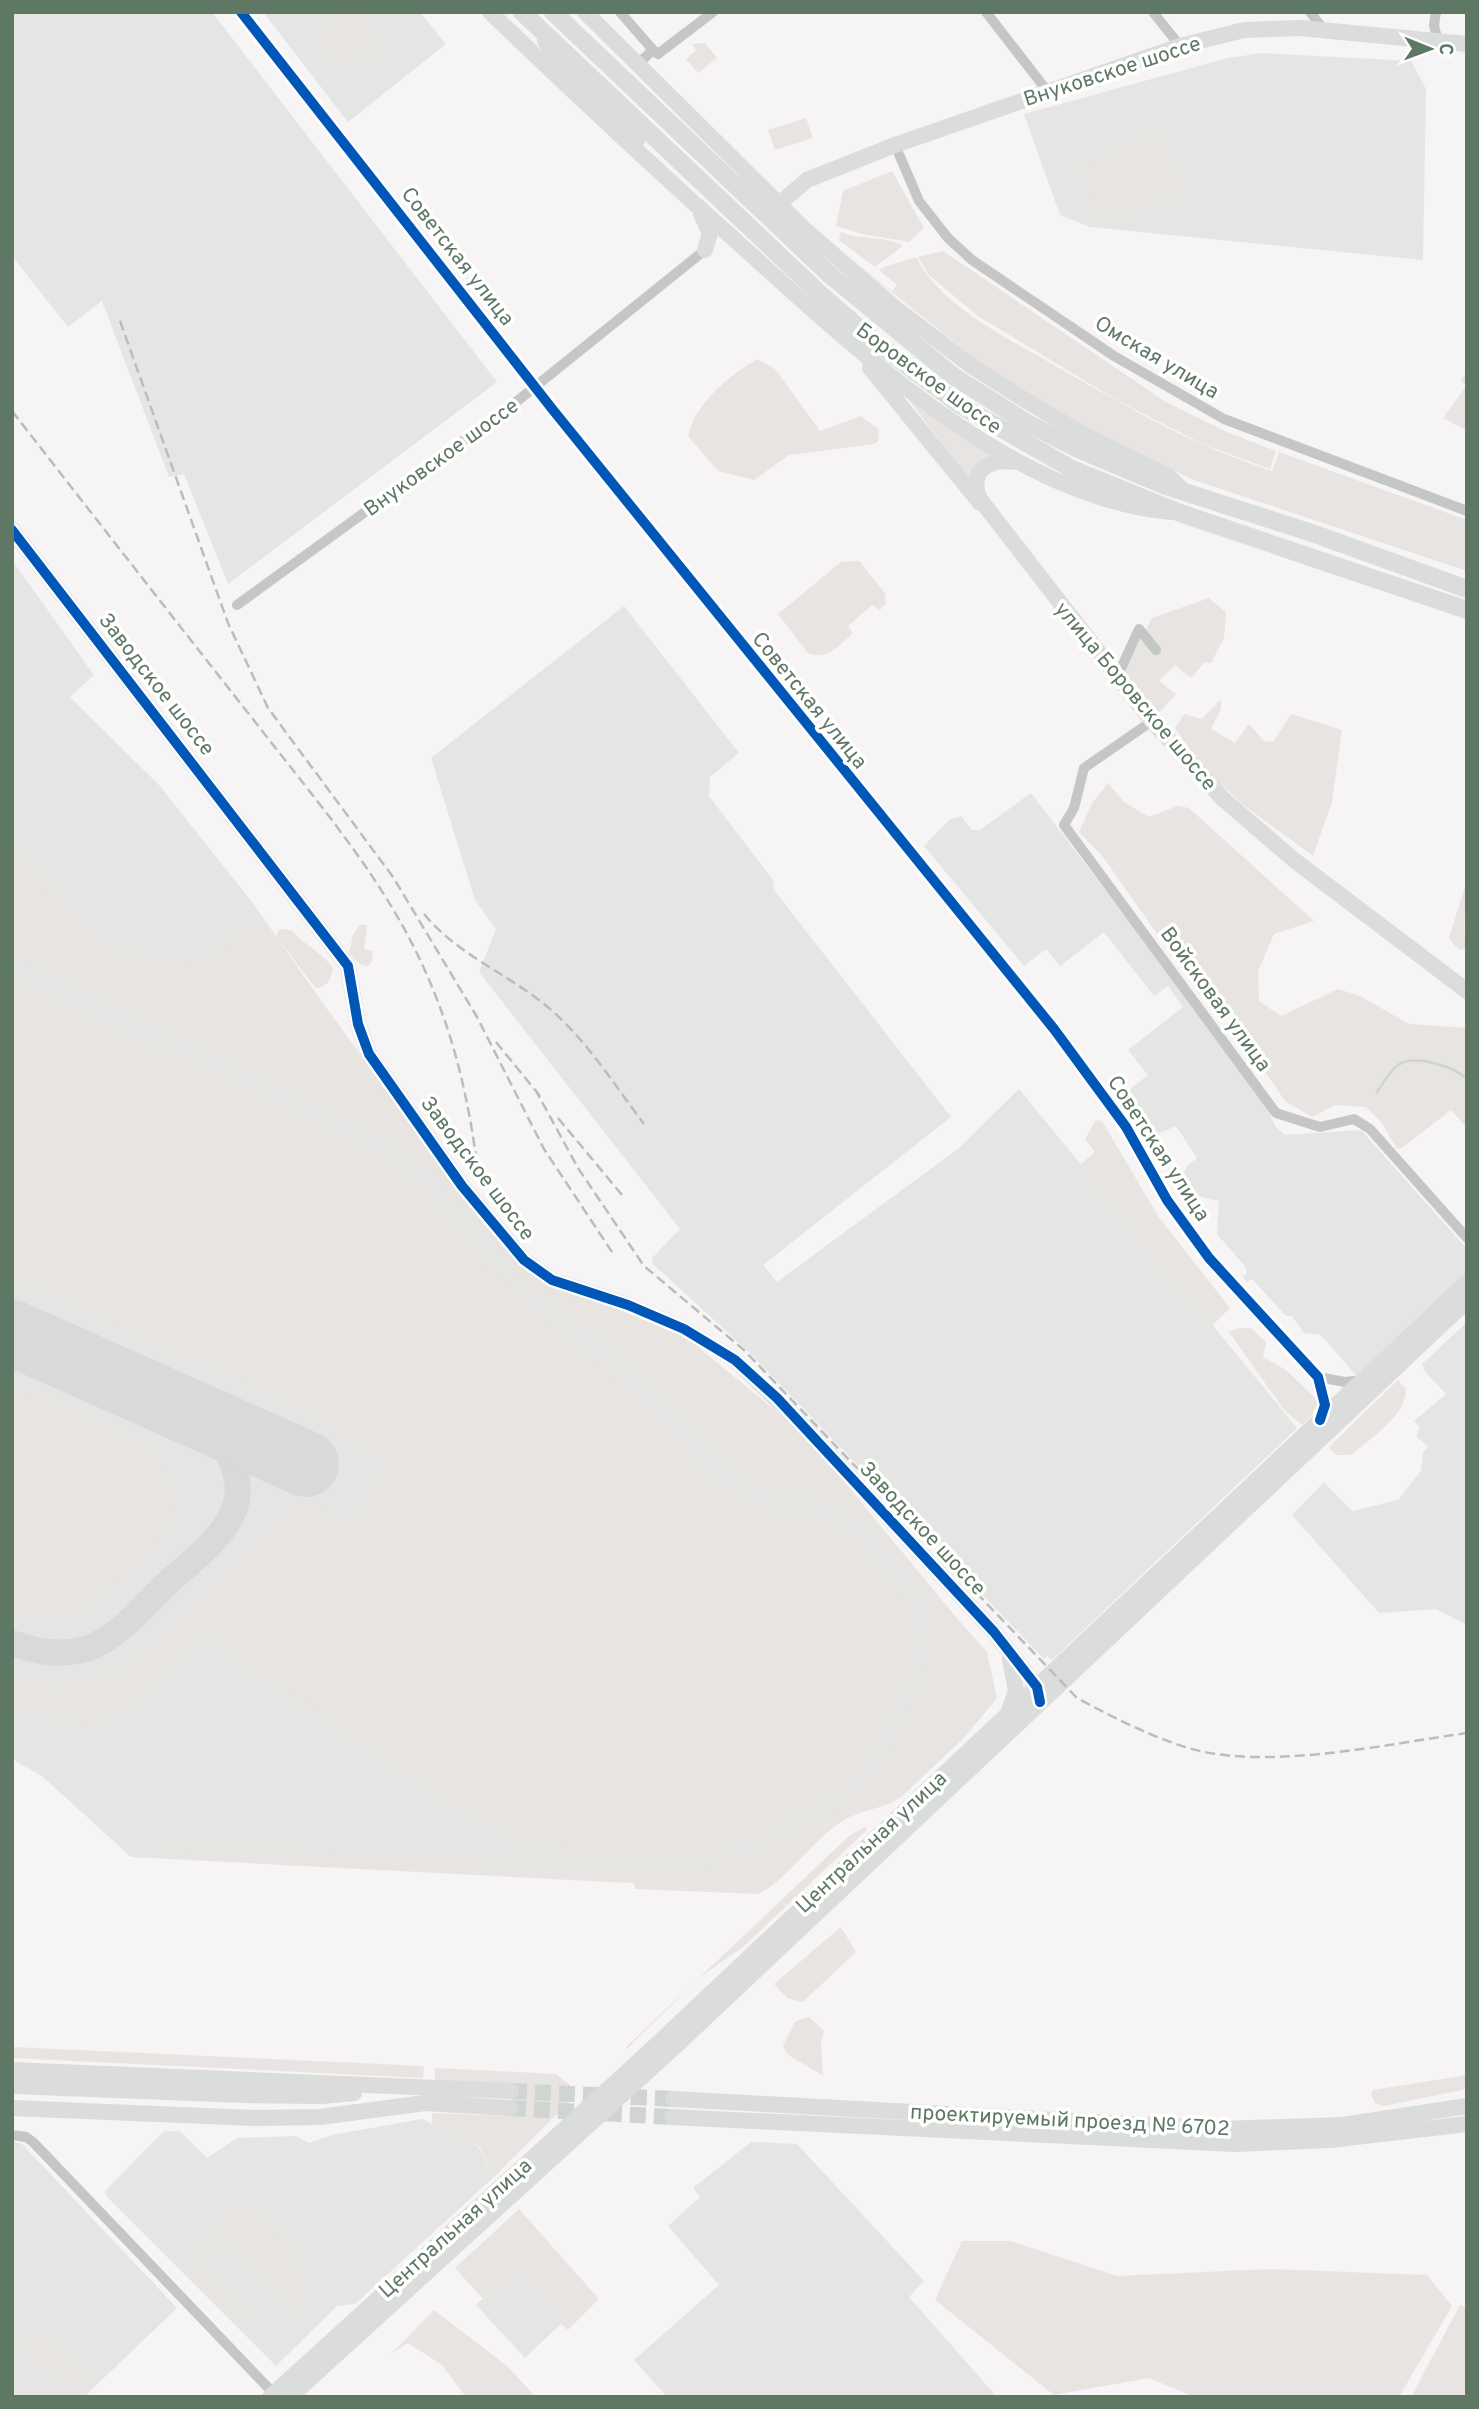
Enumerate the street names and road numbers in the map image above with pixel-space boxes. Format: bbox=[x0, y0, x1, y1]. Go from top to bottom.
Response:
street label: Внуковское шоссе bbox=[1020, 31, 1205, 114]
street label: Советская улица bbox=[394, 182, 520, 332]
street label: Омская улица bbox=[1089, 311, 1223, 406]
street label: Боровское шоссе bbox=[850, 317, 1006, 441]
street label: Внуковское шоссе bbox=[359, 393, 525, 523]
street label: улица Боровское шоссе bbox=[1048, 597, 1222, 797]
street label: Заводское шоссе bbox=[92, 608, 220, 762]
street label: Советская улица bbox=[745, 627, 873, 775]
street label: Войсковая улица bbox=[1153, 922, 1276, 1078]
street label: Советская улица bbox=[1100, 1071, 1215, 1227]
street label: Заводское шоссе bbox=[414, 1091, 540, 1247]
street label: Заводское шоссе bbox=[853, 1456, 991, 1602]
street label: Центральная улица bbox=[791, 1766, 953, 1920]
street label: проектируемый проезд № 6702 bbox=[909, 2100, 1230, 2143]
street label: Центральная улица bbox=[374, 2153, 538, 2305]

